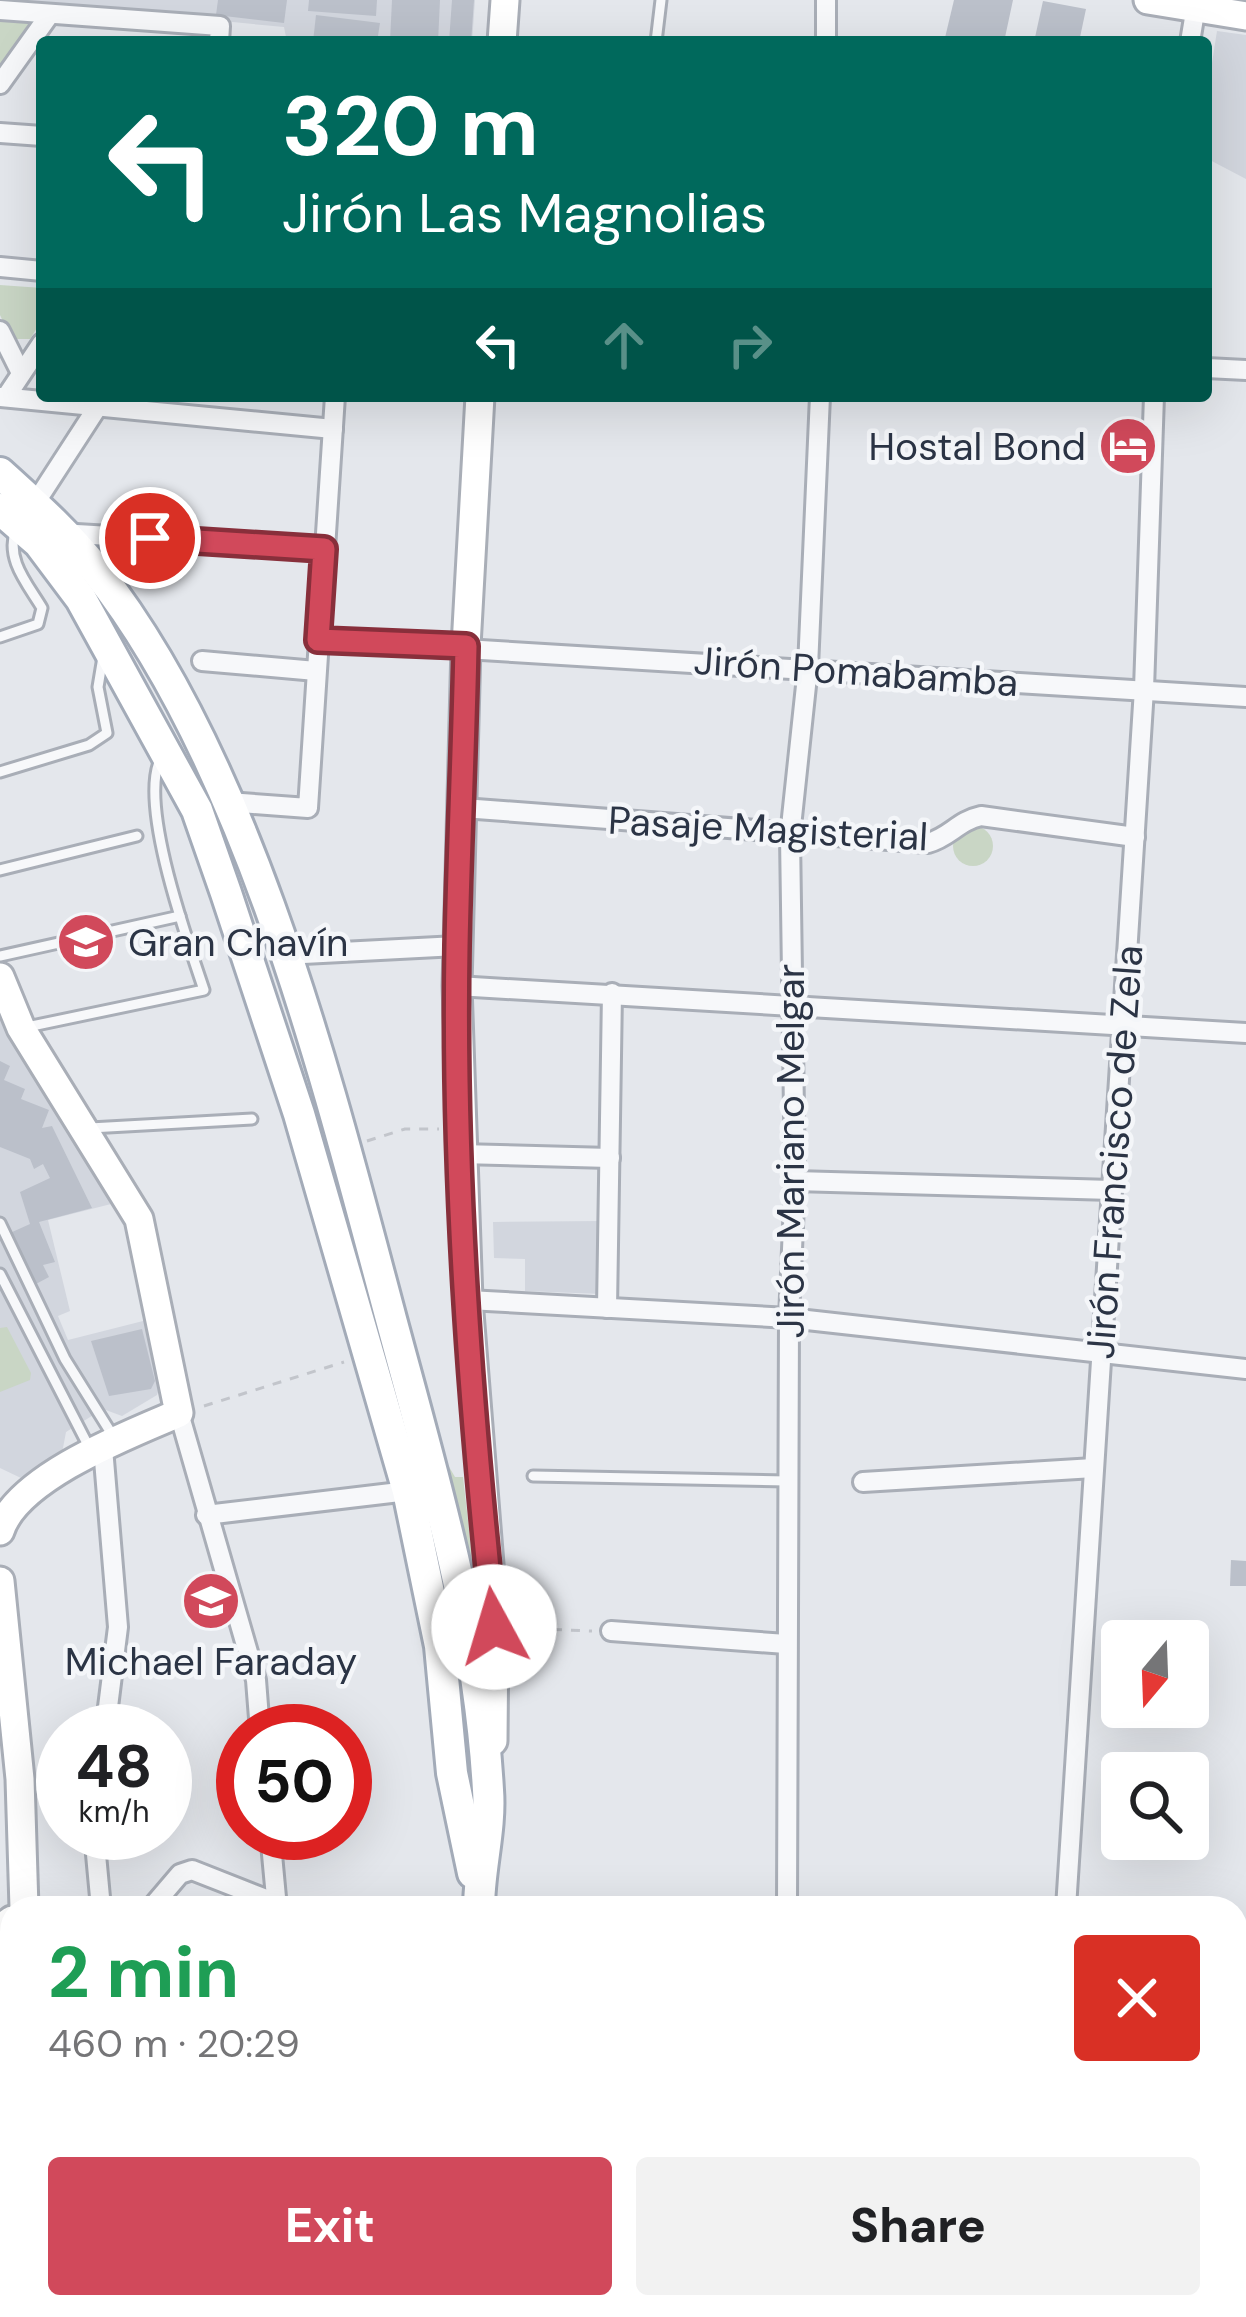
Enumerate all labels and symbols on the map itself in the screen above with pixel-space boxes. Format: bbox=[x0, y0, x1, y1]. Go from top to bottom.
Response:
hotel icon: Hostal Bond bbox=[1097, 415, 1159, 477]
place label: Hostal Bond bbox=[869, 421, 1086, 472]
pin bbox=[99, 487, 201, 589]
street label: Jirón Pomabamba bbox=[692, 635, 1020, 708]
street label: Pasaje Magisterial bbox=[607, 795, 929, 862]
school or university icon: Gran Chavín bbox=[55, 911, 117, 973]
place label: Gran Chavín bbox=[128, 917, 348, 968]
street label: Jirón Francisco de Zela bbox=[1075, 943, 1154, 1361]
street label: Jirón Mariano Melgar bbox=[765, 964, 816, 1338]
position arrow bbox=[431, 1564, 557, 1690]
school or university icon: Michael Faraday bbox=[180, 1570, 242, 1632]
north arrow bbox=[1101, 1620, 1209, 1728]
place label: Michael Faraday bbox=[65, 1636, 357, 1687]
speed limit sign: 50 bbox=[216, 1704, 372, 1860]

